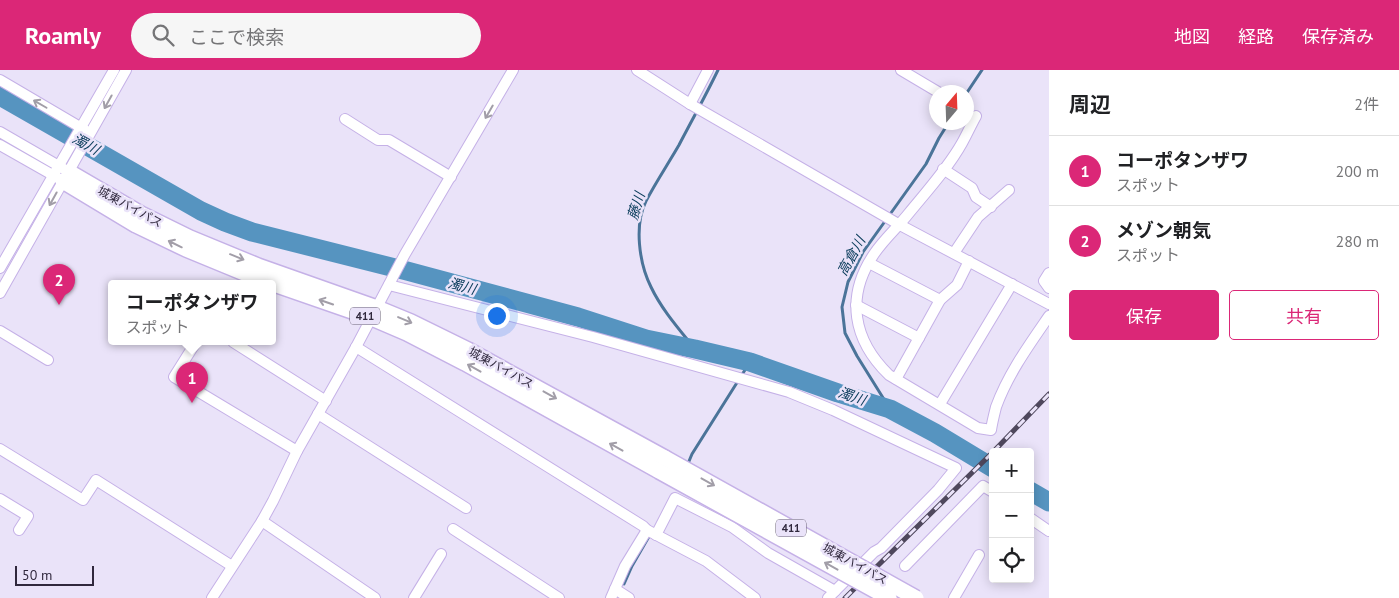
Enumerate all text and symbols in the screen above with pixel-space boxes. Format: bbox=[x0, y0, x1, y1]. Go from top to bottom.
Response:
search box bbox=[131, 13, 481, 58]
text: Roamly bbox=[25, 20, 101, 51]
icon: search bbox=[149, 21, 177, 49]
text: ここで検索 bbox=[189, 25, 284, 49]
text: 地図 bbox=[1174, 25, 1210, 48]
text: 経路 bbox=[1238, 25, 1274, 48]
text: 保存済み bbox=[1302, 25, 1374, 48]
north arrow bbox=[929, 85, 974, 130]
text: 周辺 bbox=[1069, 91, 1111, 118]
one-way arrow bbox=[102, 94, 112, 108]
text: 2件 bbox=[1354, 94, 1379, 114]
one-way arrow bbox=[34, 98, 48, 108]
one-way arrow bbox=[483, 105, 493, 119]
water label: 濁川 bbox=[69, 129, 104, 160]
text: コーポタンザワ bbox=[1116, 148, 1249, 172]
text: 1 bbox=[1080, 161, 1090, 181]
text: 200 m bbox=[1336, 161, 1379, 181]
text: スポット bbox=[1116, 175, 1180, 195]
street label: 城東バイパス bbox=[95, 183, 165, 231]
water label: 藤川 bbox=[623, 188, 649, 222]
one-way arrow bbox=[48, 191, 57, 206]
text: メゾン朝気 bbox=[1116, 218, 1211, 242]
text: 2 bbox=[1080, 231, 1090, 251]
text: 280 m bbox=[1336, 231, 1379, 251]
water label: 高倉川 bbox=[833, 232, 870, 279]
one-way arrow bbox=[167, 239, 182, 249]
text: スポット bbox=[1116, 245, 1180, 265]
one-way arrow bbox=[229, 253, 244, 263]
pin: 2 bbox=[43, 264, 75, 305]
water label: 濁川 bbox=[446, 274, 480, 299]
popup bbox=[108, 280, 276, 345]
text: コーポタンザワ bbox=[125, 290, 259, 314]
button: 保存 bbox=[1069, 290, 1219, 340]
button: 共有 bbox=[1229, 290, 1379, 340]
one-way arrow bbox=[319, 297, 334, 306]
your location bbox=[484, 303, 510, 329]
road number: 411 bbox=[350, 308, 380, 325]
one-way arrow bbox=[398, 316, 413, 325]
text: スポット bbox=[125, 317, 190, 337]
street label: 城東バイパス bbox=[466, 344, 536, 392]
pin: 1 bbox=[176, 362, 208, 403]
one-way arrow bbox=[467, 363, 482, 373]
water label: 濁川 bbox=[836, 383, 870, 410]
one-way arrow bbox=[542, 390, 556, 400]
one-way arrow bbox=[609, 442, 624, 452]
map controls bbox=[989, 448, 1034, 583]
button: + bbox=[989, 448, 1034, 493]
one-way arrow bbox=[700, 477, 715, 487]
button: − bbox=[989, 493, 1034, 538]
road number: 411 bbox=[776, 519, 806, 536]
button: locate bbox=[989, 538, 1034, 583]
street label: 城東バイパス bbox=[820, 540, 890, 588]
one-way arrow bbox=[824, 561, 839, 571]
scale bar bbox=[15, 563, 94, 586]
text: 50 m bbox=[22, 566, 52, 584]

